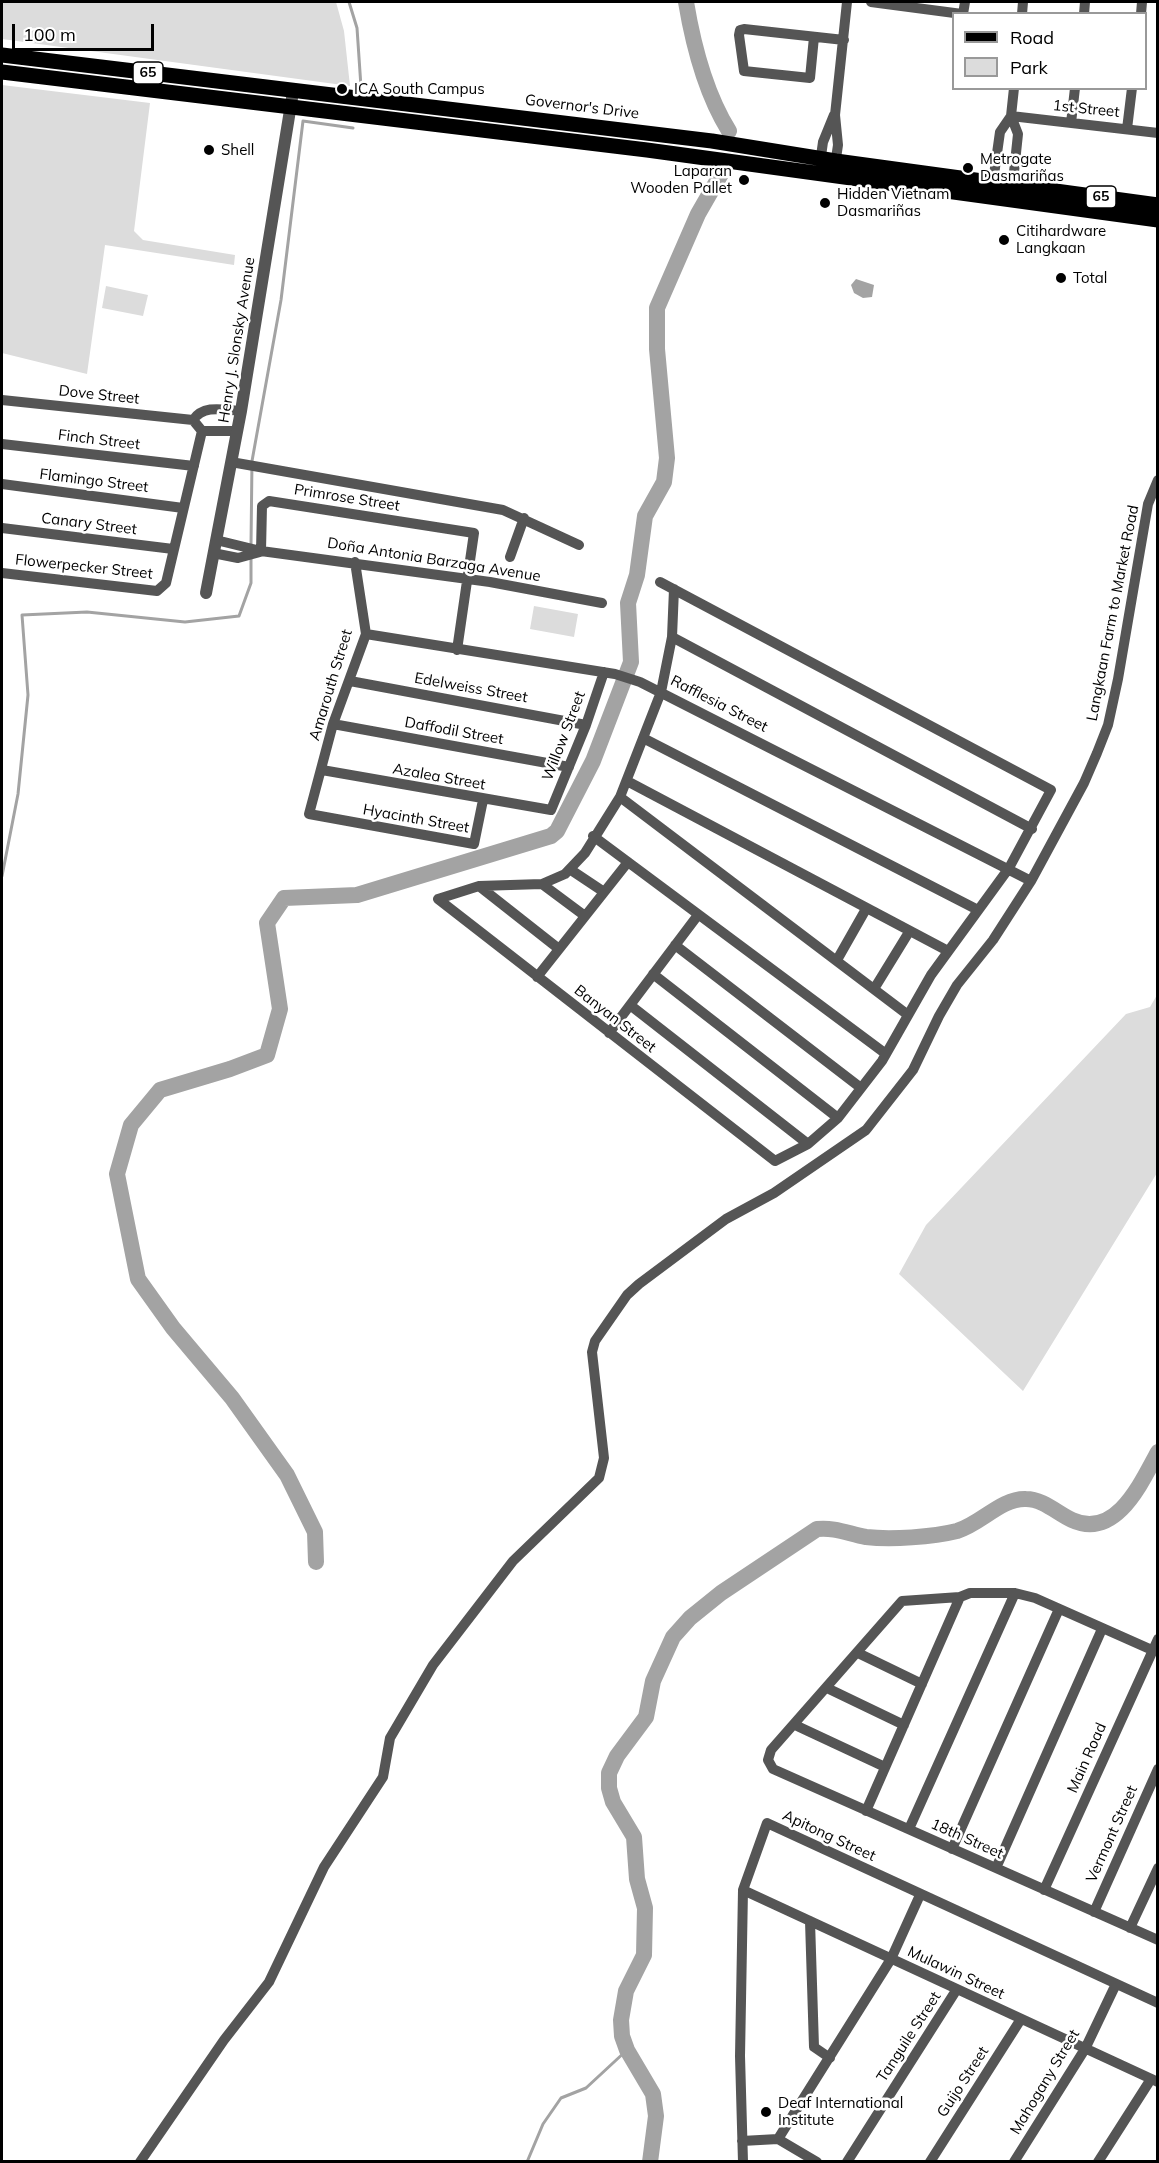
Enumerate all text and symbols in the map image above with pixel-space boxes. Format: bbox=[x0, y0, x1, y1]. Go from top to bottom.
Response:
scale bar bbox=[15, 12, 158, 50]
legend bbox=[952, 12, 1147, 90]
text: 100 m bbox=[23, 23, 76, 46]
text: Road bbox=[1010, 26, 1054, 49]
text: Park bbox=[1010, 56, 1048, 79]
road number: 65 bbox=[133, 62, 163, 84]
place label: ICA South Campus bbox=[354, 80, 485, 98]
marker: ICA South Campus bbox=[335, 82, 349, 96]
street label: Governor's Drive bbox=[524, 91, 640, 123]
street label: 1st Street bbox=[1052, 97, 1120, 121]
place label: Shell bbox=[221, 141, 254, 159]
marker: Shell bbox=[202, 143, 216, 157]
place label: Metrogate Dasmariñas bbox=[980, 150, 1064, 185]
marker: Metrogate Dasmariñas bbox=[961, 161, 975, 175]
place label: Laparan Wooden Pallet bbox=[630, 162, 732, 197]
marker: Laparan Wooden Pallet bbox=[737, 173, 751, 187]
place label: Hidden Vietnam Dasmariñas bbox=[837, 185, 949, 220]
road number: 65 bbox=[1086, 186, 1116, 208]
marker: Hidden Vietnam Dasmariñas bbox=[818, 196, 832, 210]
place label: Citihardware Langkaan bbox=[1016, 222, 1106, 257]
marker: Citihardware Langkaan bbox=[997, 233, 1011, 247]
street label: Henry J. Slonsky Avenue bbox=[215, 256, 259, 424]
place label: Total bbox=[1073, 269, 1107, 287]
marker: Total bbox=[1054, 271, 1068, 285]
street label: Dove Street bbox=[58, 382, 140, 408]
street label: Finch Street bbox=[57, 426, 141, 454]
street label: Flamingo Street bbox=[39, 465, 149, 497]
street label: Primrose Street bbox=[293, 481, 401, 515]
street label: Langkaan Farm to Market Road bbox=[1083, 503, 1143, 723]
street label: Canary Street bbox=[40, 509, 138, 539]
street label: Doña Antonia Barzaga Avenue bbox=[326, 534, 542, 586]
street label: Flowerpecker Street bbox=[14, 551, 154, 583]
street label: Amarouth Street bbox=[306, 627, 356, 743]
street label: Edelweiss Street bbox=[413, 669, 529, 707]
street label: Rafflesia Street bbox=[668, 672, 770, 736]
street label: Willow Street bbox=[539, 689, 589, 783]
street label: Daffodil Street bbox=[403, 713, 505, 749]
street label: Azalea Street bbox=[391, 760, 487, 794]
street label: Hyacinth Street bbox=[361, 801, 471, 837]
street label: Banyan Street bbox=[570, 981, 660, 1057]
street label: Main Road bbox=[1064, 1720, 1110, 1796]
street label: Vermont Street bbox=[1083, 1783, 1141, 1885]
street label: Apitong Street bbox=[780, 1807, 878, 1865]
street label: 18th Street bbox=[928, 1815, 1006, 1863]
street label: Mulawin Street bbox=[905, 1943, 1007, 2003]
street label: Tanguile Street bbox=[873, 1988, 945, 2086]
street label: Mahogany Street bbox=[1007, 2026, 1083, 2138]
street label: Guijo Street bbox=[933, 2043, 993, 2121]
place label: Deaf International Institute bbox=[778, 2094, 903, 2129]
marker: Deaf International Institute bbox=[759, 2105, 773, 2119]

